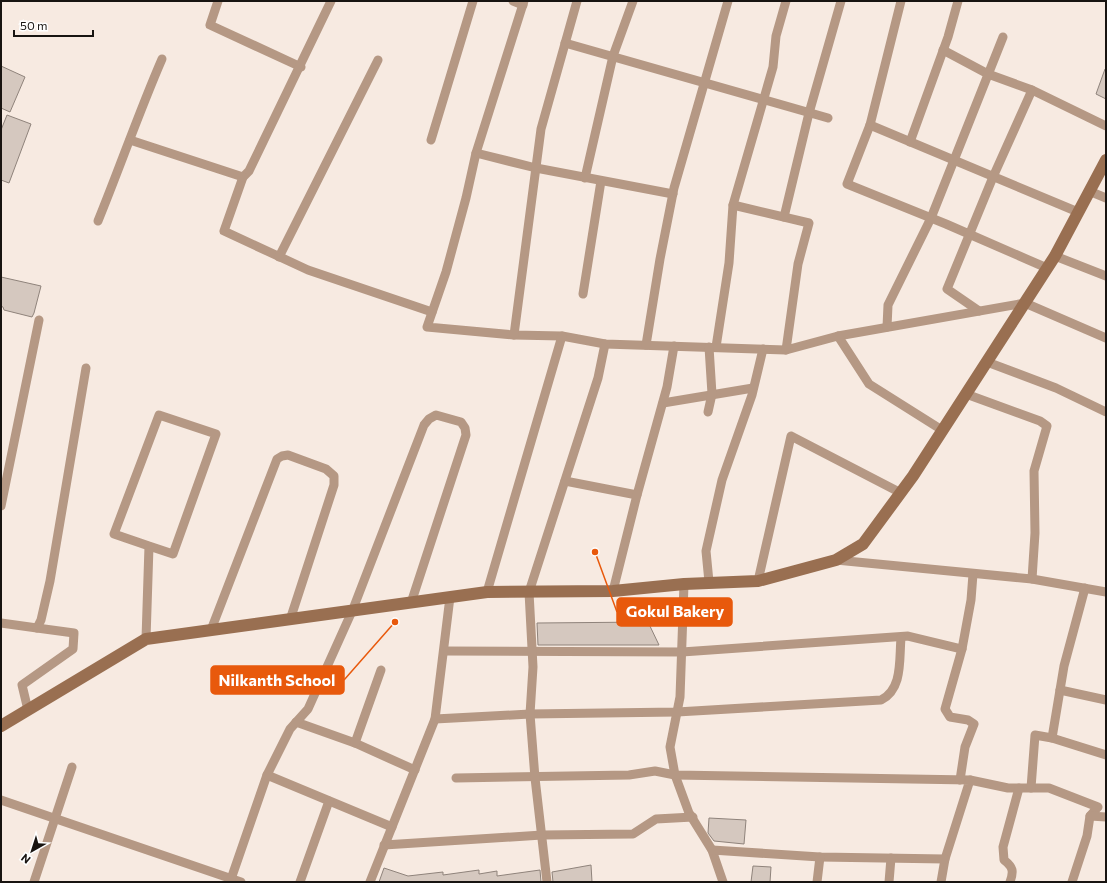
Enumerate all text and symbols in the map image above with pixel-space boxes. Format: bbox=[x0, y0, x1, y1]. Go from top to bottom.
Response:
scale bar bbox=[14, 12, 93, 38]
text: 50 m bbox=[20, 18, 48, 32]
callout: Gokul Bakery bbox=[617, 598, 732, 626]
text: Gokul Bakery bbox=[626, 601, 724, 620]
callout: Nilkanth School bbox=[211, 666, 344, 694]
text: Nilkanth School bbox=[219, 670, 335, 689]
north arrow bbox=[12, 831, 52, 871]
text: N bbox=[18, 852, 33, 867]

